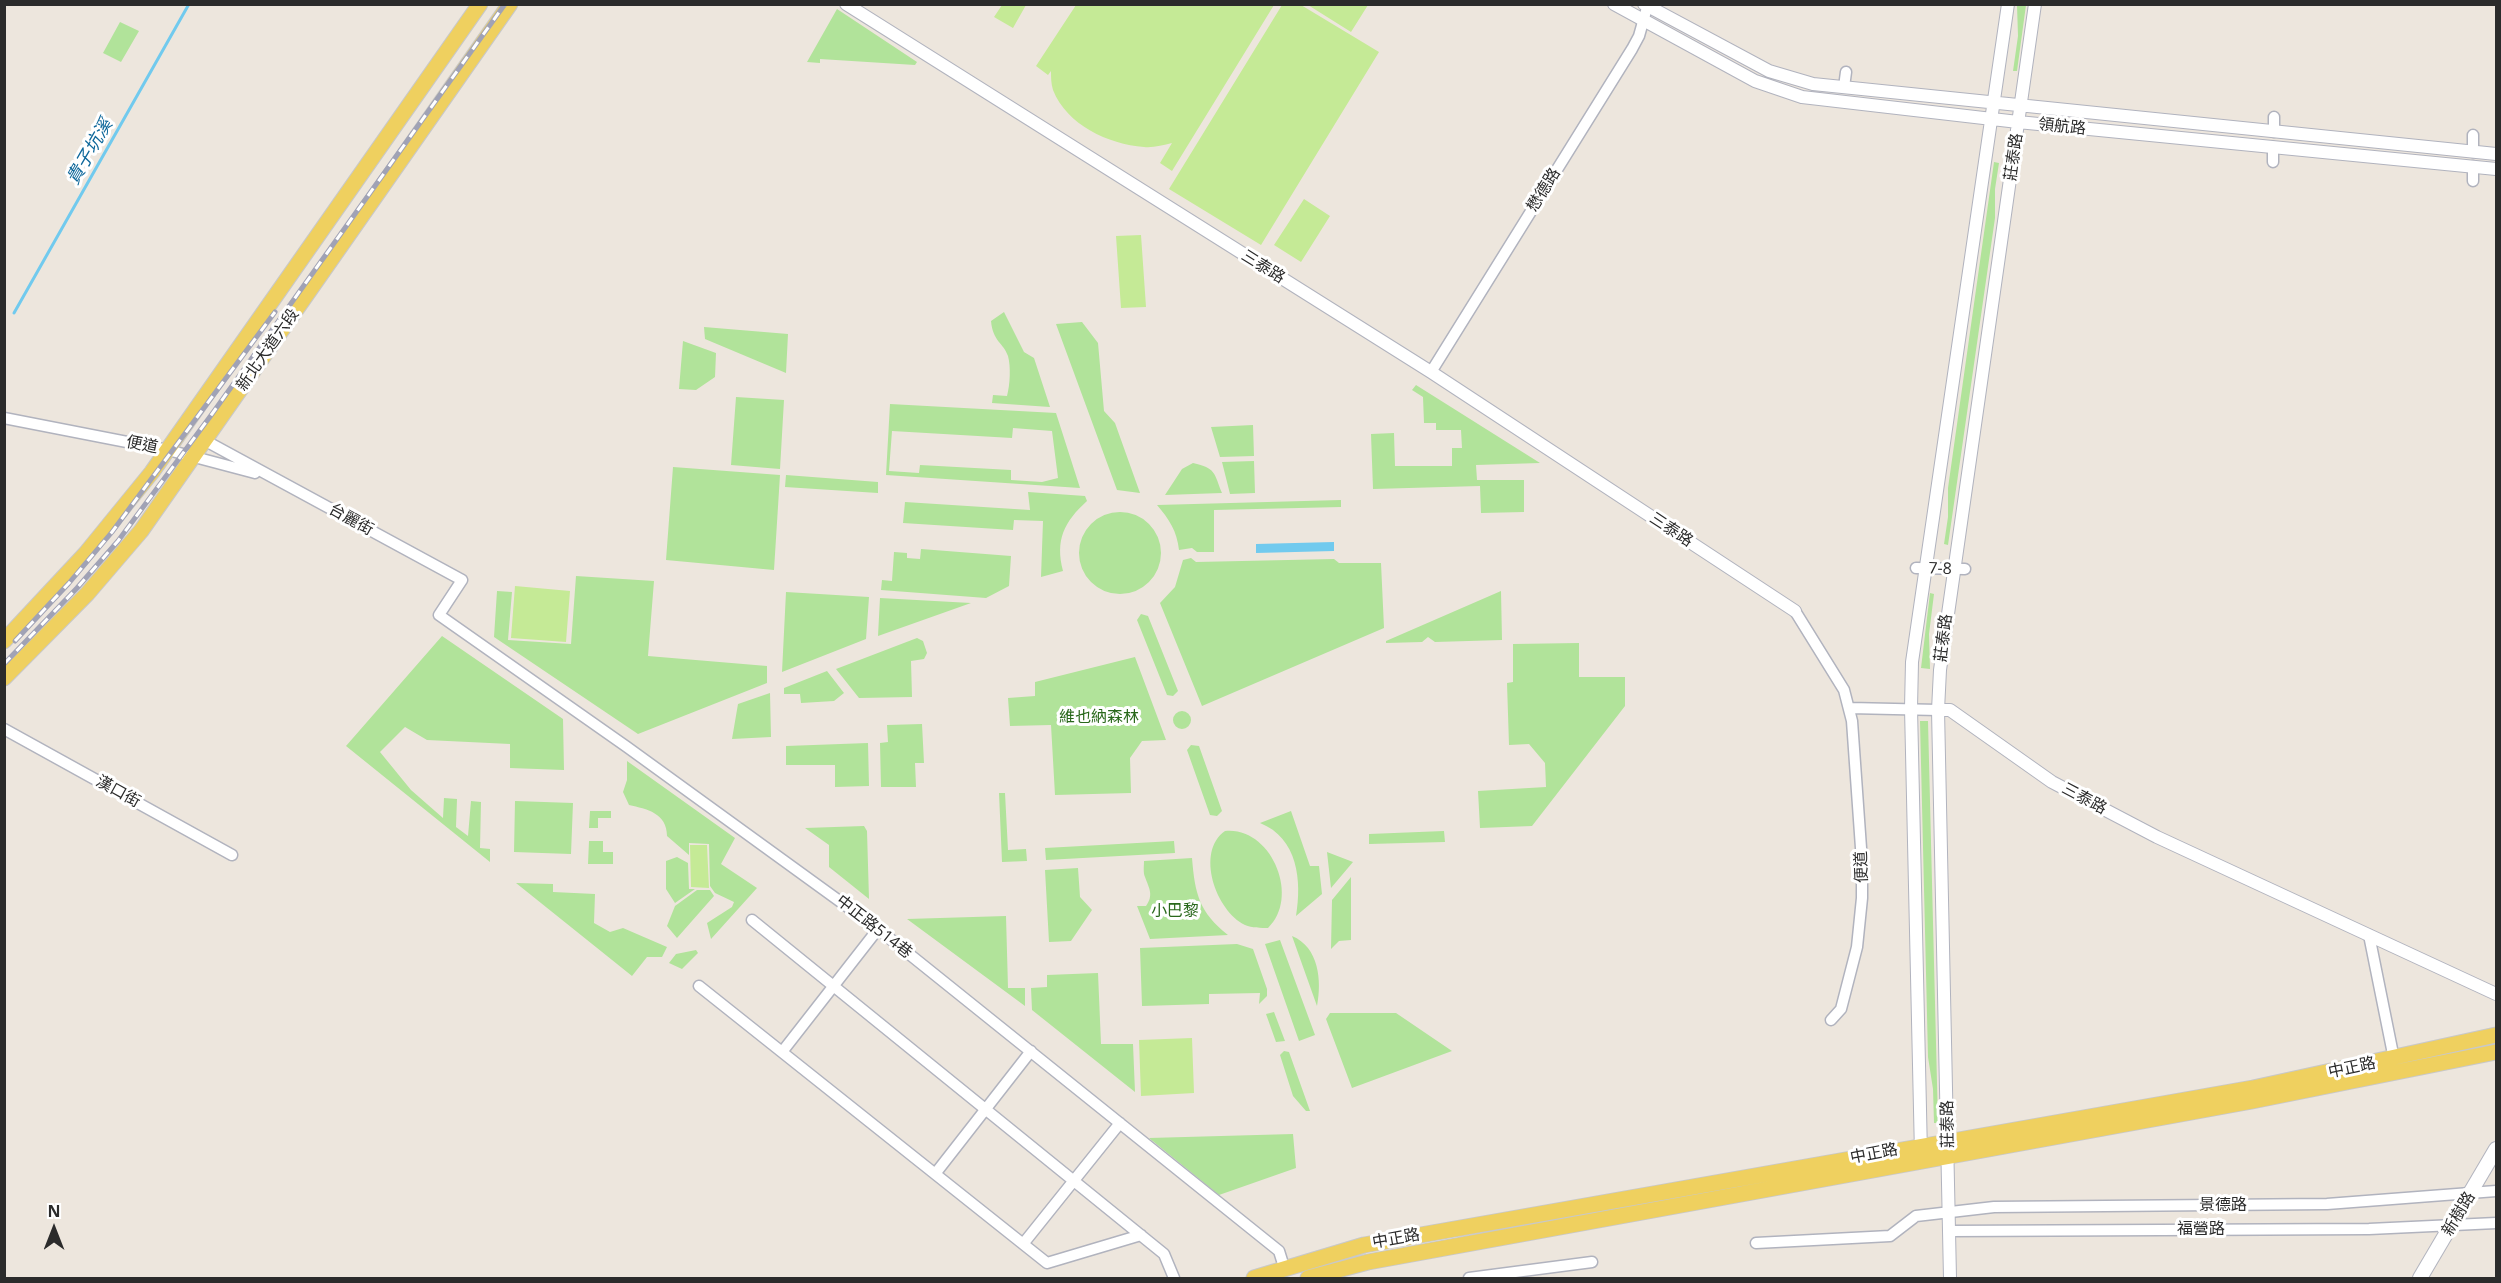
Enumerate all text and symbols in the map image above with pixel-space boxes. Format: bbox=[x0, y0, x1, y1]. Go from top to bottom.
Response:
water label: 貴子坑溪 bbox=[63, 115, 117, 189]
street label: 領航路 bbox=[2037, 115, 2087, 139]
street label: 莊泰路 bbox=[2001, 132, 2027, 182]
street label: 懋德路 bbox=[1523, 165, 1565, 215]
street label: 三泰路 bbox=[1238, 246, 1288, 288]
street label: 新北大道六段 bbox=[233, 305, 303, 395]
street label: 便道 bbox=[124, 433, 160, 457]
street label: 台麗街 bbox=[325, 500, 377, 540]
street label: 三泰路 bbox=[1646, 509, 1696, 551]
street label: 7-8 bbox=[1928, 559, 1952, 579]
street label: 莊泰路 bbox=[1932, 613, 1956, 663]
park label: 維也納森林 bbox=[1059, 707, 1139, 727]
street label: 漢口街 bbox=[92, 772, 144, 812]
street label: 三泰路 bbox=[2058, 779, 2110, 819]
street label: 便道 bbox=[1852, 851, 1872, 883]
street label: 中正路514巷 bbox=[832, 891, 916, 963]
park label: 小巴黎 bbox=[1151, 901, 1199, 921]
street label: 中正路 bbox=[2327, 1054, 2377, 1082]
street label: 莊泰路 bbox=[1938, 1100, 1958, 1148]
street label: 中正路 bbox=[1849, 1140, 1899, 1168]
street label: 新樹路 bbox=[2438, 1188, 2480, 1240]
street label: 景德路 bbox=[2199, 1195, 2247, 1215]
north arrow bbox=[24, 1199, 84, 1259]
text: N bbox=[47, 1200, 61, 1222]
street label: 福營路 bbox=[2177, 1219, 2225, 1239]
street label: 中正路 bbox=[1371, 1225, 1421, 1253]

